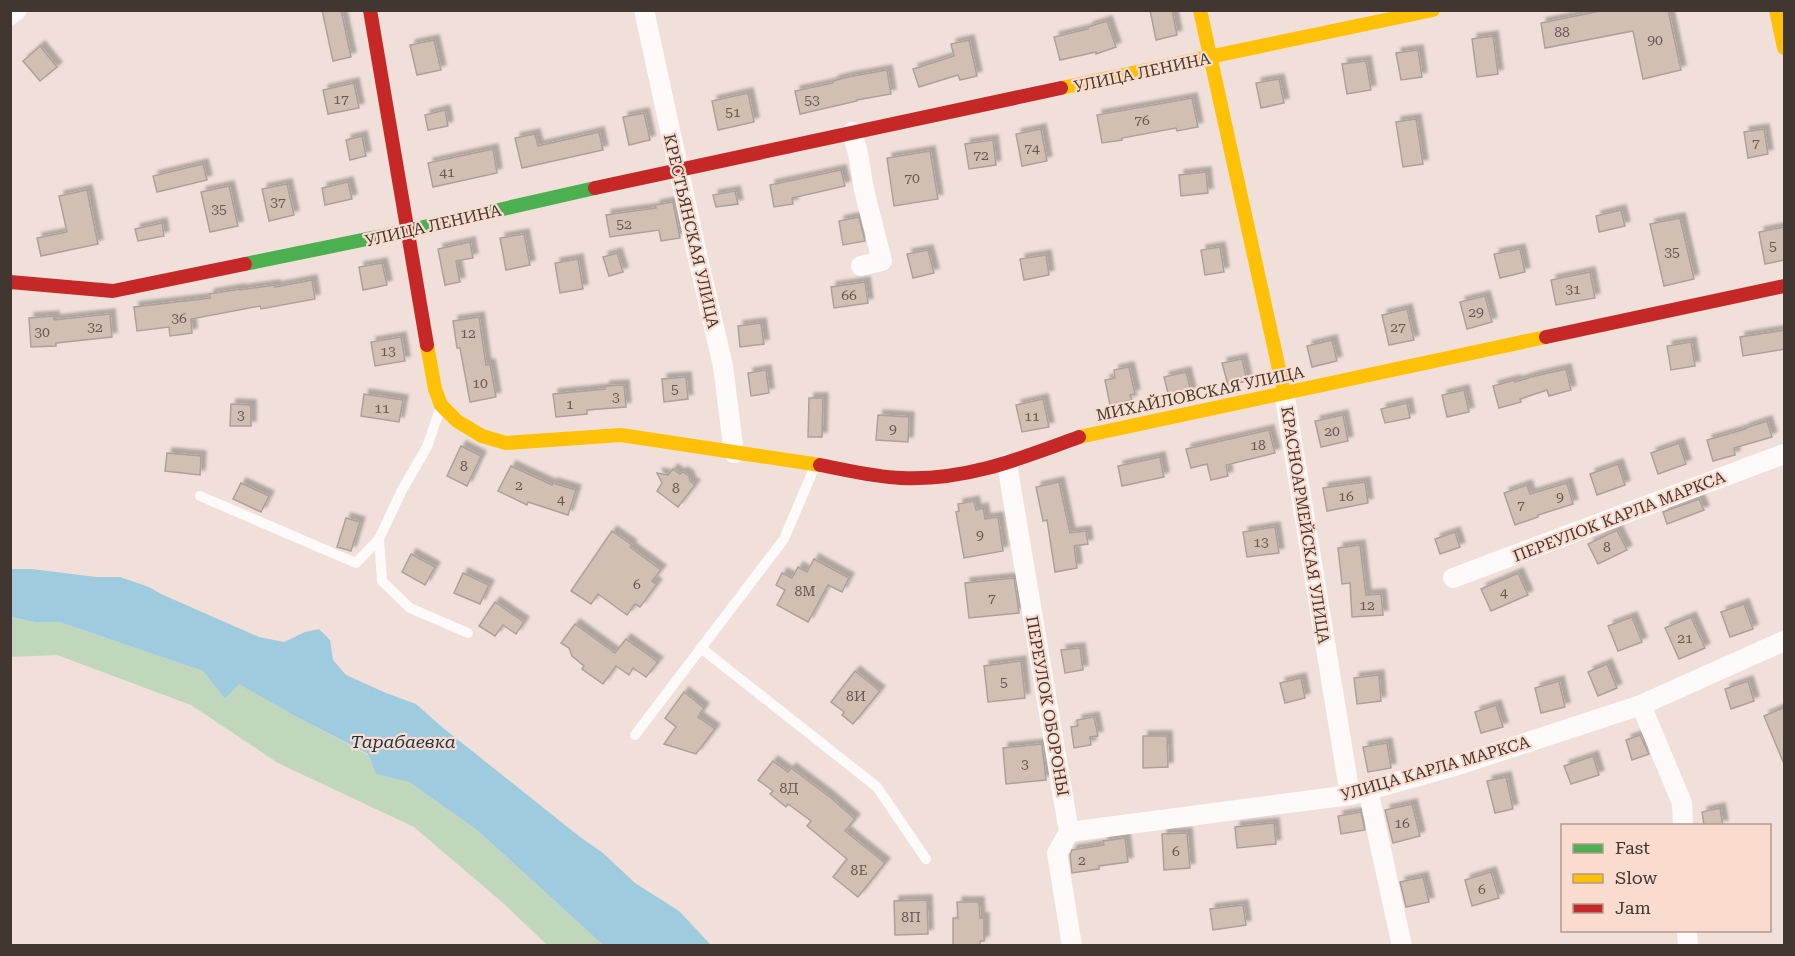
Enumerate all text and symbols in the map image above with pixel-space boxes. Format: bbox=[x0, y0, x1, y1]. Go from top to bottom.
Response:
house number: 88 bbox=[1554, 24, 1570, 40]
house number: 90 bbox=[1647, 32, 1663, 48]
street label: УЛИЦА ЛЕНИНА bbox=[1072, 49, 1213, 96]
house number: 17 bbox=[333, 91, 349, 107]
house number: 53 bbox=[804, 92, 820, 108]
house number: 51 bbox=[725, 104, 741, 120]
house number: 76 bbox=[1134, 112, 1150, 128]
street label: КРЕСТЬЯНСКАЯ УЛИЦА bbox=[660, 132, 723, 331]
house number: 7 bbox=[1752, 135, 1760, 151]
house number: 74 bbox=[1024, 140, 1040, 156]
house number: 72 bbox=[973, 147, 989, 163]
house number: 41 bbox=[439, 164, 455, 180]
house number: 70 bbox=[904, 170, 920, 186]
house number: 37 bbox=[270, 194, 286, 210]
street label: УЛИЦА ЛЕНИНА bbox=[363, 200, 504, 250]
house number: 35 bbox=[211, 201, 227, 217]
house number: 52 bbox=[616, 216, 632, 232]
house number: 5 bbox=[1769, 238, 1777, 254]
house number: 35 bbox=[1664, 244, 1680, 260]
house number: 31 bbox=[1565, 281, 1581, 297]
house number: 66 bbox=[841, 287, 857, 303]
house number: 29 bbox=[1468, 304, 1484, 320]
house number: 36 bbox=[171, 310, 187, 326]
house number: 32 bbox=[87, 319, 103, 335]
house number: 27 bbox=[1390, 319, 1406, 335]
house number: 30 bbox=[34, 324, 50, 340]
house number: 12 bbox=[460, 325, 476, 341]
house number: 13 bbox=[380, 343, 396, 359]
street label: МИХАЙЛОВСКАЯ УЛИЦА bbox=[1094, 362, 1307, 425]
house number: 10 bbox=[472, 375, 488, 391]
house number: 5 bbox=[671, 381, 679, 397]
house number: 3 bbox=[612, 389, 620, 405]
house number: 1 bbox=[566, 396, 574, 412]
house number: 11 bbox=[374, 400, 390, 416]
street label: КРАСНОАРМЕЙСКАЯ УЛИЦА bbox=[1277, 405, 1334, 646]
house number: 3 bbox=[237, 407, 245, 423]
house number: 11 bbox=[1024, 408, 1040, 424]
house number: 9 bbox=[889, 421, 897, 437]
house number: 20 bbox=[1324, 423, 1340, 439]
house number: 18 bbox=[1250, 437, 1266, 453]
house number: 8 bbox=[460, 458, 468, 474]
street label: ПЕРЕУЛОК КАРЛА МАРКСА bbox=[1510, 467, 1729, 566]
house number: 2 bbox=[515, 477, 523, 493]
house number: 8 bbox=[672, 480, 680, 496]
house number: 16 bbox=[1338, 488, 1354, 504]
house number: 9 bbox=[1556, 489, 1564, 505]
house number: 4 bbox=[557, 491, 565, 507]
house number: 7 bbox=[1517, 497, 1525, 513]
house number: 9 bbox=[976, 527, 984, 543]
house number: 13 bbox=[1253, 534, 1269, 550]
house number: 8 bbox=[1603, 539, 1611, 555]
house number: 6 bbox=[633, 576, 641, 592]
house number: 8М bbox=[794, 583, 816, 599]
house number: 4 bbox=[1500, 584, 1508, 600]
house number: 7 bbox=[988, 590, 996, 606]
house number: 12 bbox=[1359, 597, 1375, 613]
street label: ПЕРЕУЛОК ОБОРОНЫ bbox=[1022, 614, 1073, 798]
house number: 21 bbox=[1677, 630, 1693, 646]
house number: 5 bbox=[1000, 674, 1008, 690]
house number: 8И bbox=[846, 688, 866, 704]
water label: Тарабаевка bbox=[350, 731, 456, 752]
street label: УЛИЦА КАРЛА МАРКСА bbox=[1338, 732, 1533, 805]
house number: 3 bbox=[1021, 756, 1029, 772]
house number: 8Д bbox=[779, 780, 799, 796]
house number: 16 bbox=[1394, 815, 1410, 831]
legend bbox=[1561, 824, 1771, 932]
text: Fast bbox=[1615, 837, 1650, 858]
house number: 6 bbox=[1172, 843, 1180, 859]
house number: 2 bbox=[1078, 852, 1086, 868]
house number: 8Е bbox=[851, 862, 867, 878]
text: Slow bbox=[1615, 867, 1657, 888]
house number: 6 bbox=[1478, 881, 1486, 897]
text: Jam bbox=[1615, 897, 1651, 918]
house number: 8П bbox=[901, 909, 921, 925]

